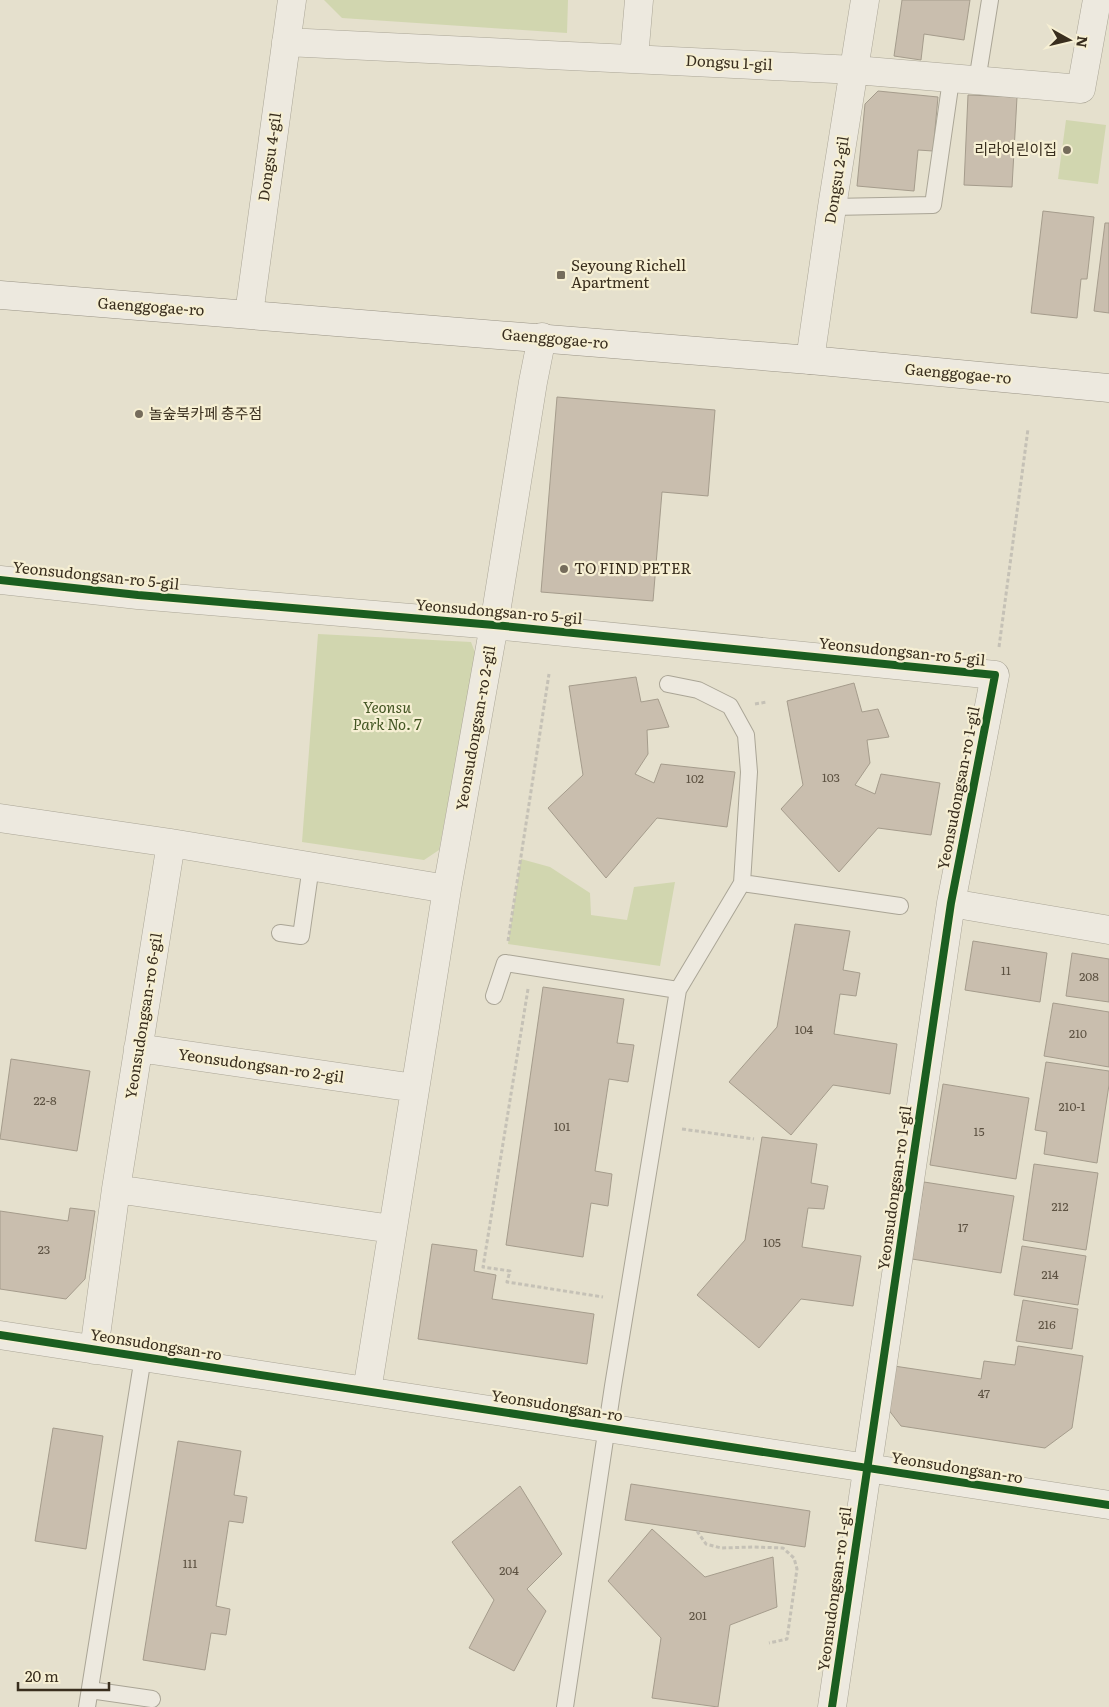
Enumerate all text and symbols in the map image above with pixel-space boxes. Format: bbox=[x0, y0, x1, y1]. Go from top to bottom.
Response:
north arrow bbox=[1044, 15, 1094, 65]
text: N bbox=[1072, 35, 1094, 49]
street label: Dongsu 1-gil bbox=[685, 48, 773, 75]
street label: Dongsu 4-gil bbox=[251, 111, 286, 203]
street label: Dongsu 2-gil bbox=[817, 134, 854, 225]
place label: 리라어린이집 bbox=[974, 137, 1057, 160]
marker: 리라어린이집 bbox=[1061, 144, 1073, 156]
place label: Seyoung Richell Apartment bbox=[571, 253, 686, 293]
marker: Seyoung Richell Apartment bbox=[555, 269, 567, 281]
street label: Gaenggogae-ro bbox=[97, 290, 206, 321]
street label: Gaenggogae-ro bbox=[501, 321, 610, 354]
street label: Gaenggogae-ro bbox=[904, 356, 1013, 389]
place label: 놀숲북카페 충주점 bbox=[149, 401, 262, 424]
marker: 놀숲북카페 충주점 bbox=[133, 408, 145, 420]
street label: Yeonsudongsan-ro 5-gil bbox=[12, 554, 181, 595]
place label: TO FIND PETER bbox=[574, 556, 691, 579]
marker: TO FIND PETER bbox=[558, 563, 570, 575]
street label: Yeonsudongsan-ro 5-gil bbox=[415, 592, 584, 629]
street label: Yeonsudongsan-ro 5-gil bbox=[818, 630, 987, 671]
street label: Yeonsudongsan-ro 2-gil bbox=[449, 643, 500, 812]
park label: Yeonsu Park No. 7 bbox=[353, 695, 422, 735]
street label: Yeonsudongsan-ro 1-gil bbox=[930, 704, 985, 871]
house number: 103 bbox=[822, 768, 840, 786]
house number: 102 bbox=[686, 769, 704, 787]
street label: Yeonsudongsan-ro 6-gil bbox=[118, 931, 167, 1100]
house number: 11 bbox=[1001, 961, 1011, 979]
house number: 208 bbox=[1079, 967, 1099, 985]
house number: 104 bbox=[795, 1020, 814, 1038]
house number: 210 bbox=[1069, 1024, 1087, 1042]
street label: Yeonsudongsan-ro 2-gil bbox=[177, 1041, 346, 1088]
house number: 22-8 bbox=[33, 1091, 57, 1109]
house number: 210-1 bbox=[1058, 1097, 1086, 1115]
street label: Yeonsudongsan-ro 1-gil bbox=[871, 1104, 916, 1272]
house number: 101 bbox=[554, 1117, 570, 1135]
house number: 15 bbox=[974, 1122, 984, 1140]
house number: 212 bbox=[1051, 1197, 1069, 1215]
house number: 17 bbox=[958, 1218, 968, 1236]
house number: 105 bbox=[763, 1233, 781, 1251]
house number: 23 bbox=[38, 1240, 50, 1258]
house number: 214 bbox=[1041, 1265, 1059, 1283]
house number: 216 bbox=[1038, 1315, 1056, 1333]
street label: Yeonsudongsan-ro bbox=[89, 1322, 224, 1365]
street label: Yeonsudongsan-ro bbox=[490, 1383, 625, 1426]
house number: 47 bbox=[978, 1384, 990, 1402]
street label: Yeonsudongsan-ro bbox=[890, 1445, 1025, 1488]
street label: Yeonsudongsan-ro 1-gil bbox=[811, 1505, 856, 1673]
house number: 111 bbox=[183, 1554, 197, 1572]
house number: 204 bbox=[499, 1561, 519, 1579]
house number: 201 bbox=[689, 1606, 707, 1624]
scale bar bbox=[18, 1660, 109, 1692]
text: 20 m bbox=[25, 1664, 59, 1687]

